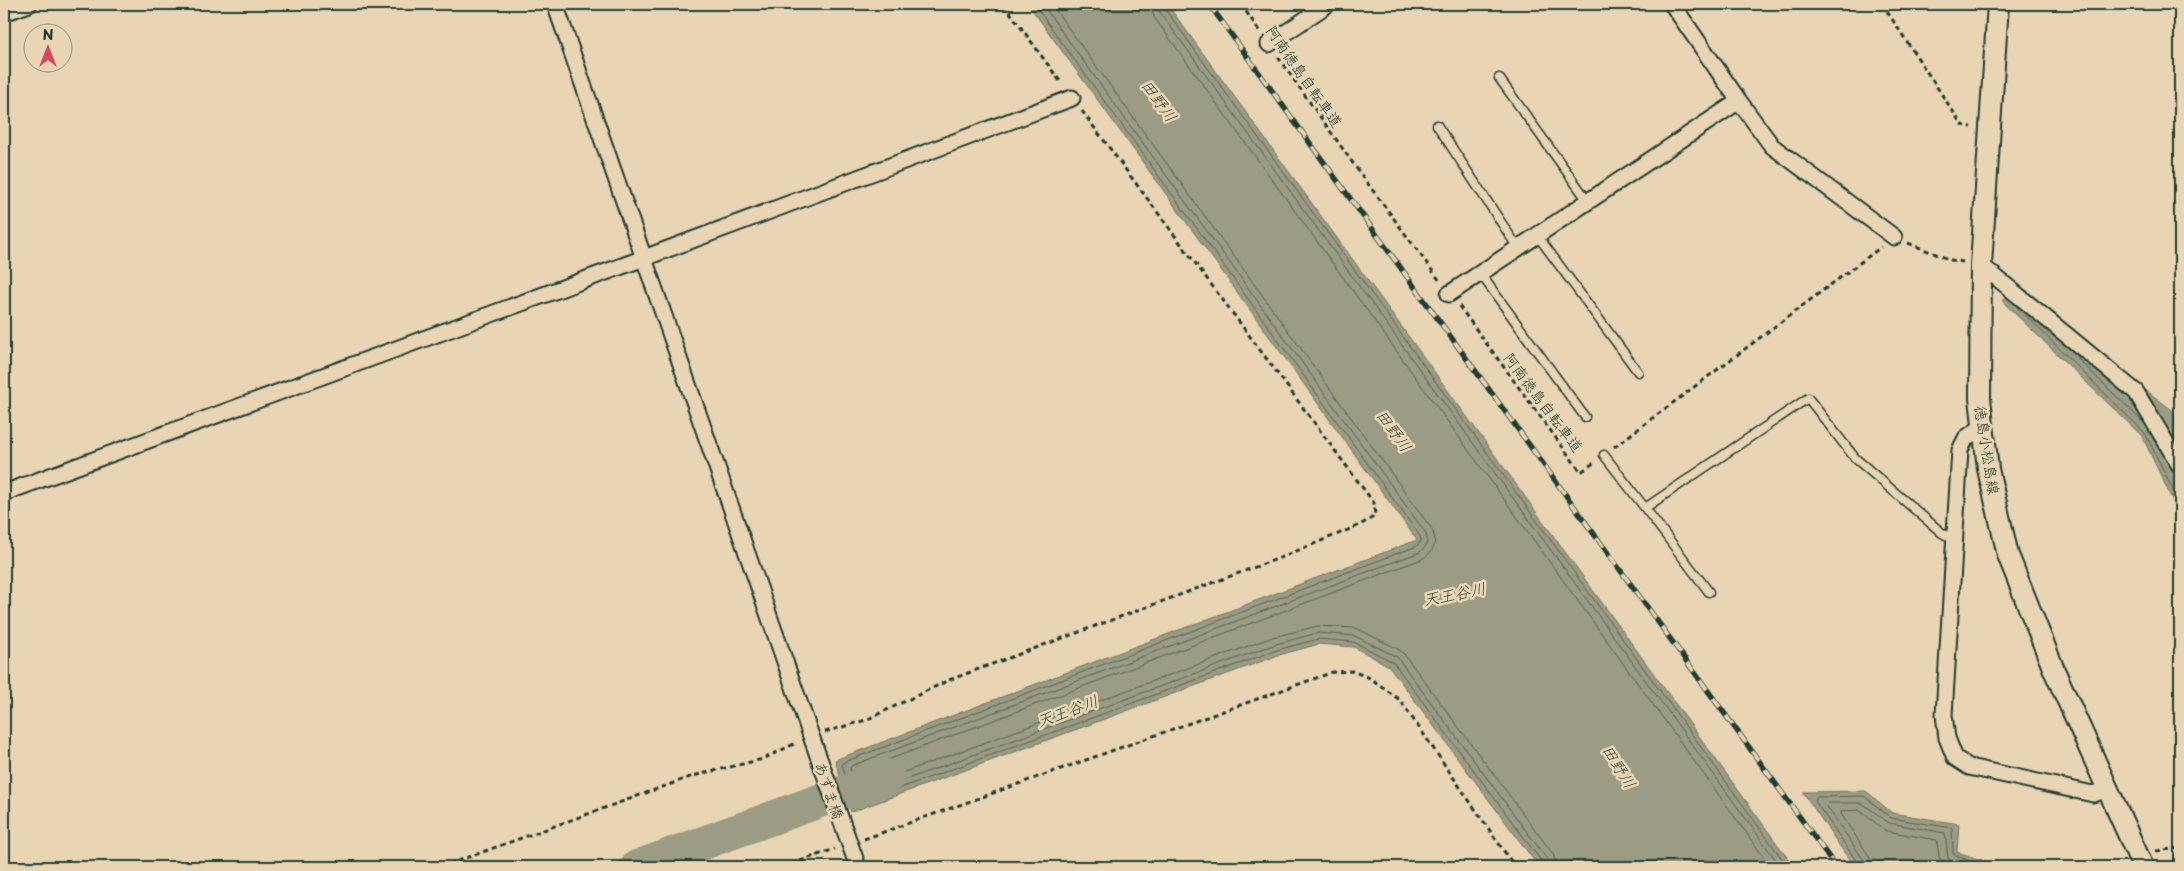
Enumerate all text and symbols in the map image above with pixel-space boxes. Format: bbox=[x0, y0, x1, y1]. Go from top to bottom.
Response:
street label: 阿南徳島自転車道 bbox=[1261, 20, 1349, 132]
north arrow bbox=[22, 22, 72, 72]
text: N bbox=[42, 24, 54, 45]
water label: 田野川 bbox=[1136, 74, 1184, 126]
street label: 阿南徳島自転車道 bbox=[1499, 347, 1589, 457]
water label: 田野川 bbox=[1371, 404, 1419, 456]
street label: 徳島小松島線 bbox=[1970, 404, 2006, 496]
water label: 天王谷川 bbox=[1420, 575, 1488, 611]
water label: 天王谷川 bbox=[1033, 688, 1101, 732]
water label: 田野川 bbox=[1597, 739, 1643, 793]
street label: あずま橋 bbox=[809, 758, 851, 822]

